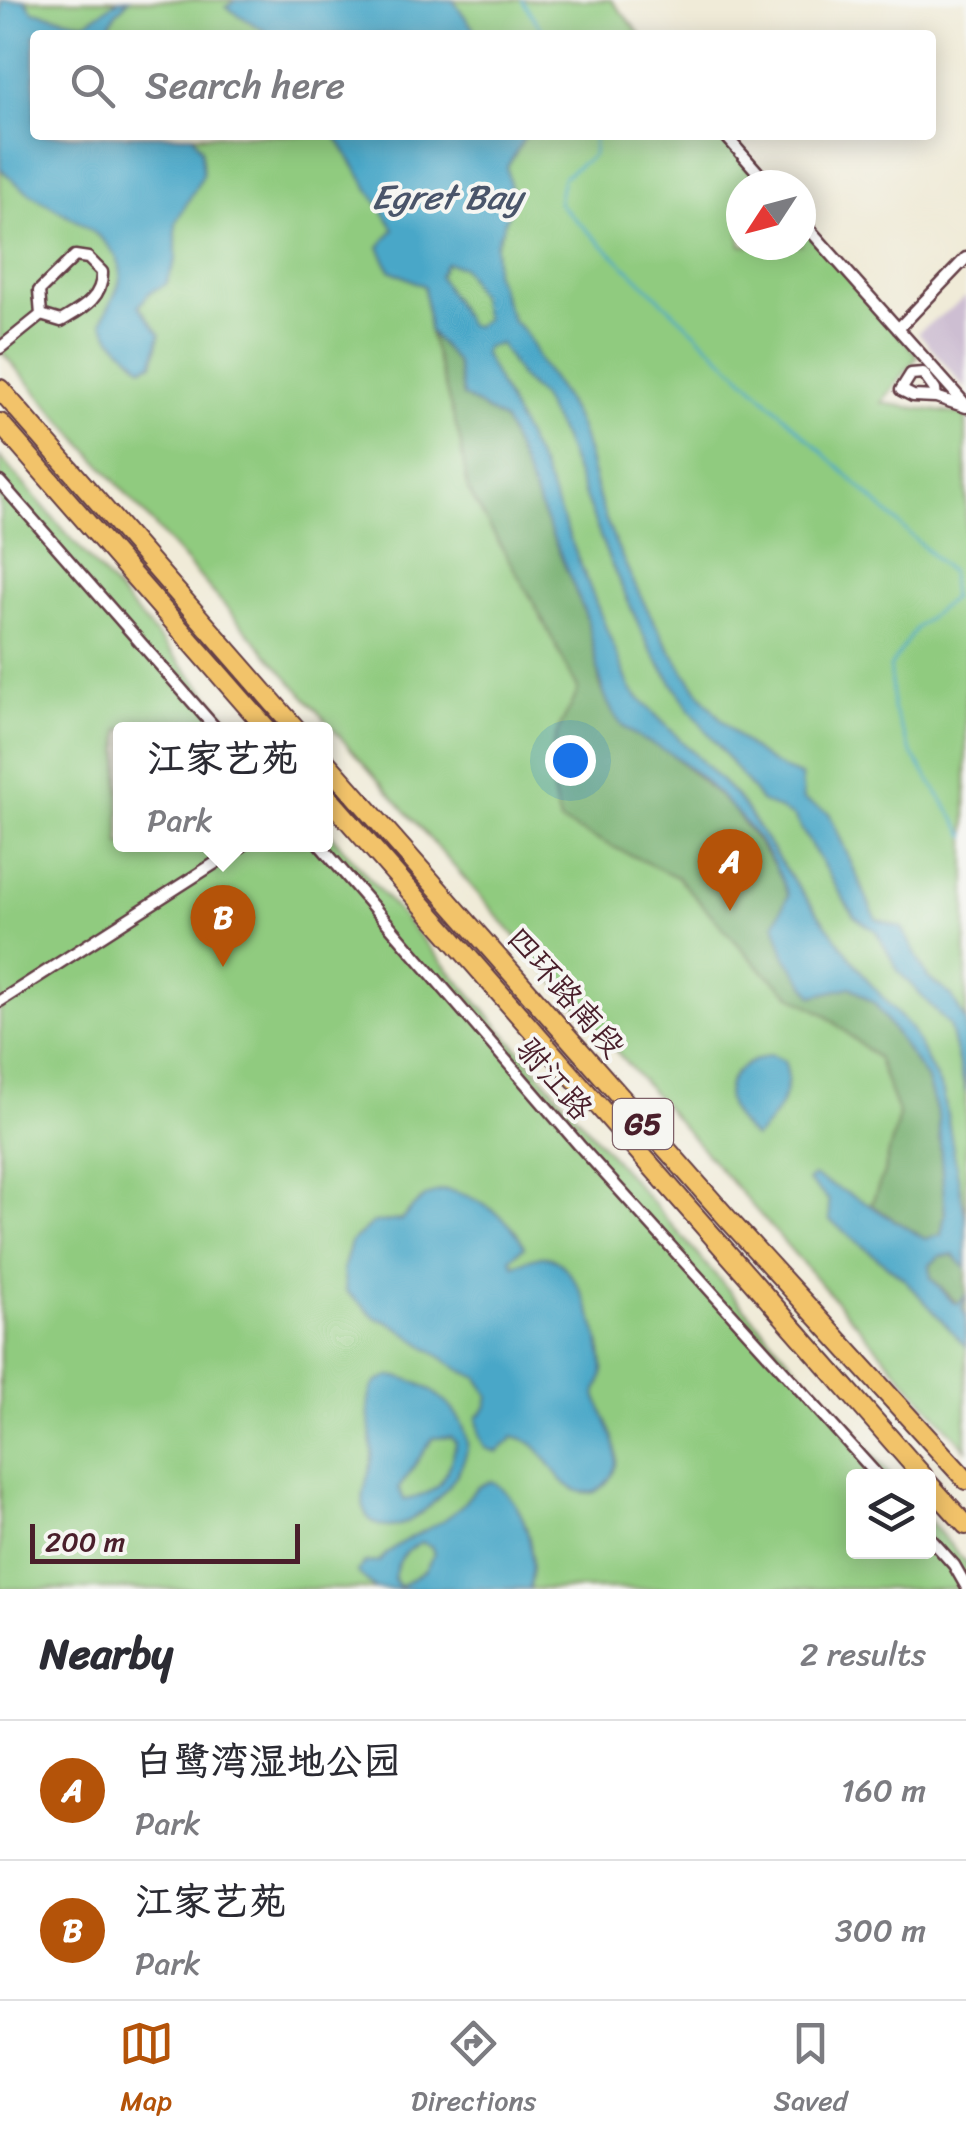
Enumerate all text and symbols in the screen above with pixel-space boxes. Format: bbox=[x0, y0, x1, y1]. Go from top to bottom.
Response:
search box bbox=[30, 30, 936, 140]
text: Search here bbox=[145, 52, 345, 119]
icon: search bbox=[65, 58, 120, 113]
water label: Egret Bay bbox=[372, 166, 527, 228]
north arrow bbox=[726, 170, 816, 260]
popup bbox=[113, 722, 333, 852]
text: 江家艺苑 bbox=[147, 725, 299, 792]
your location bbox=[545, 735, 596, 786]
text: Park bbox=[147, 792, 213, 849]
pin: A bbox=[698, 828, 762, 911]
pin: B bbox=[190, 884, 256, 967]
street label: 四环路南段 bbox=[492, 913, 640, 1071]
street label: 驸江路 bbox=[502, 1024, 608, 1134]
road number: G5 bbox=[613, 1099, 673, 1149]
map controls bbox=[846, 1469, 936, 1559]
button: layers bbox=[846, 1469, 936, 1559]
text: 200 m bbox=[45, 1517, 125, 1566]
scale bar bbox=[30, 1519, 300, 1564]
text: Nearby bbox=[40, 1617, 173, 1691]
text: 2 results bbox=[800, 1626, 926, 1683]
text: 白鹭湾湿地公园 bbox=[135, 1728, 401, 1795]
text: A bbox=[62, 1762, 83, 1819]
text: 160 m bbox=[841, 1762, 926, 1819]
text: Park bbox=[135, 1795, 201, 1852]
text: 江家艺苑 bbox=[135, 1868, 287, 1935]
text: B bbox=[62, 1902, 83, 1959]
text: 300 m bbox=[835, 1902, 926, 1959]
text: Park bbox=[135, 1935, 201, 1992]
tab: Map bbox=[119, 2016, 174, 2125]
tab: Directions bbox=[411, 2016, 536, 2125]
tab: Saved bbox=[774, 2016, 847, 2125]

